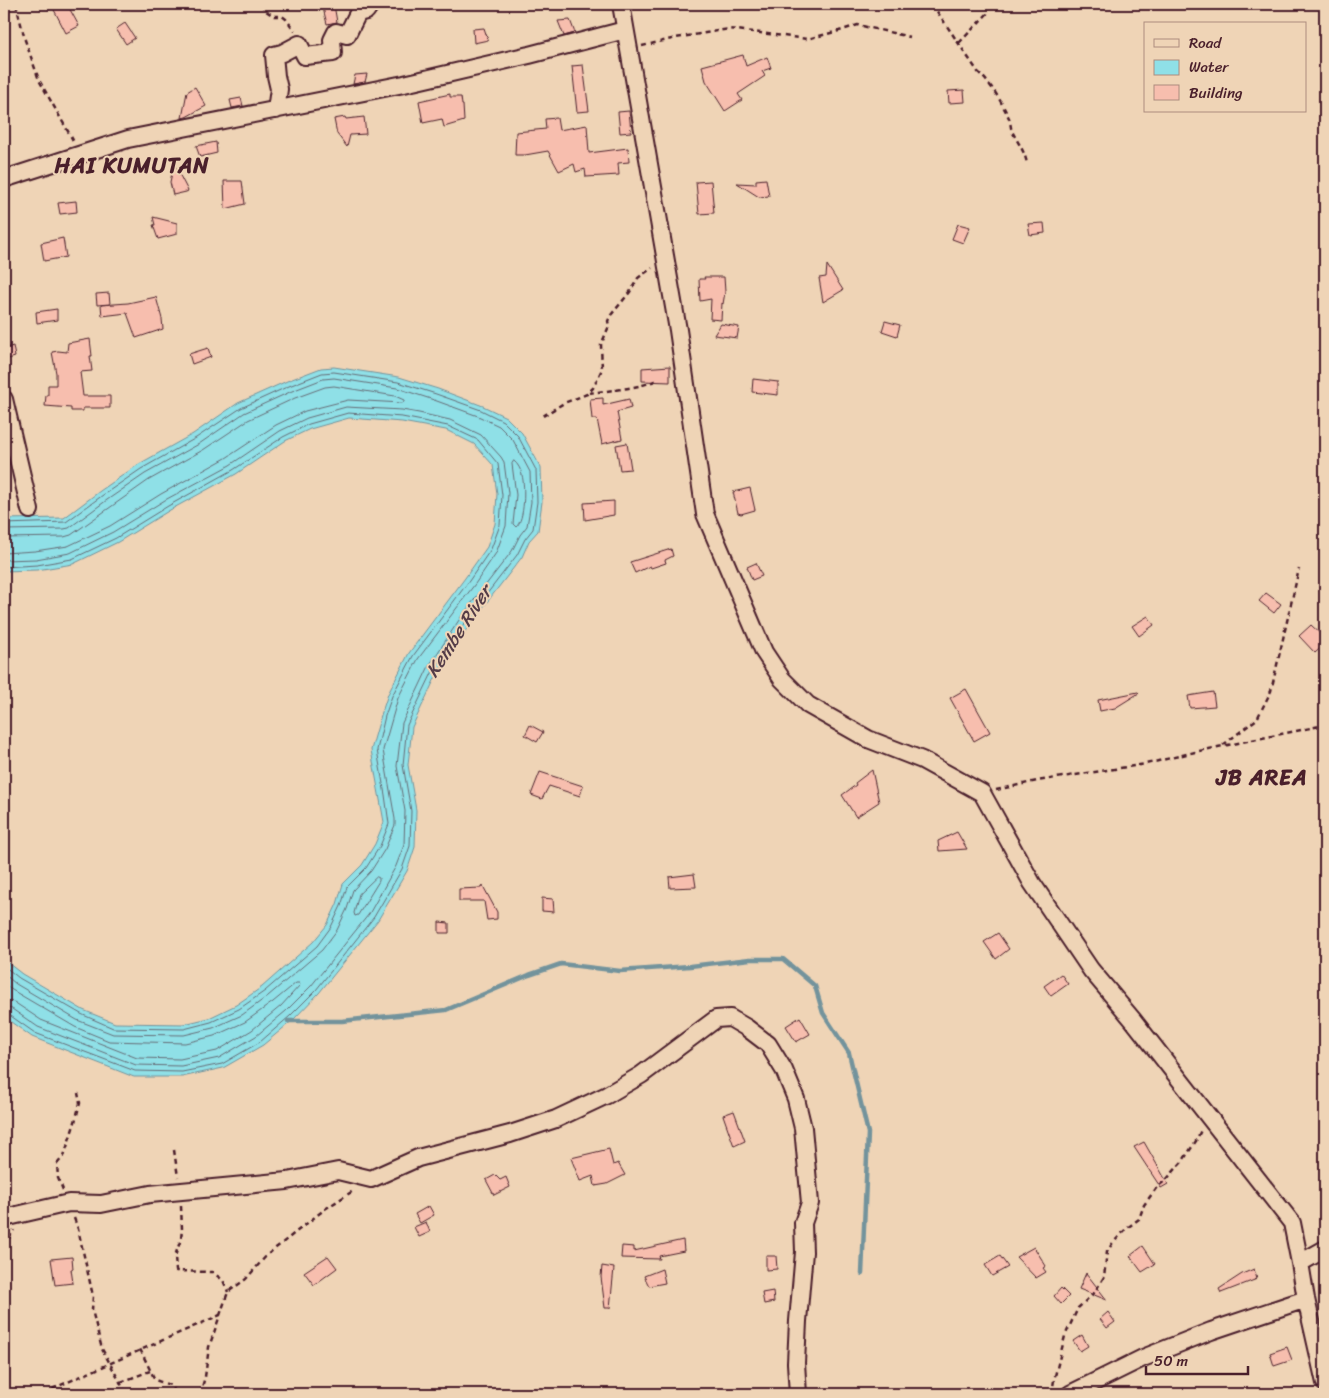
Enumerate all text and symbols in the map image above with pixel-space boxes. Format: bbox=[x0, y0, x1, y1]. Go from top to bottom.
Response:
legend bbox=[1144, 22, 1306, 112]
text: Road bbox=[1189, 30, 1222, 56]
text: Water bbox=[1189, 54, 1229, 80]
text: Building bbox=[1189, 80, 1243, 106]
district label: HAI KUMUTAN bbox=[53, 146, 210, 185]
water label: Kembe River bbox=[416, 576, 502, 684]
district label: JB AREA bbox=[1214, 758, 1308, 797]
scale bar bbox=[1146, 1343, 1249, 1375]
text: 50 m bbox=[1154, 1348, 1189, 1374]

